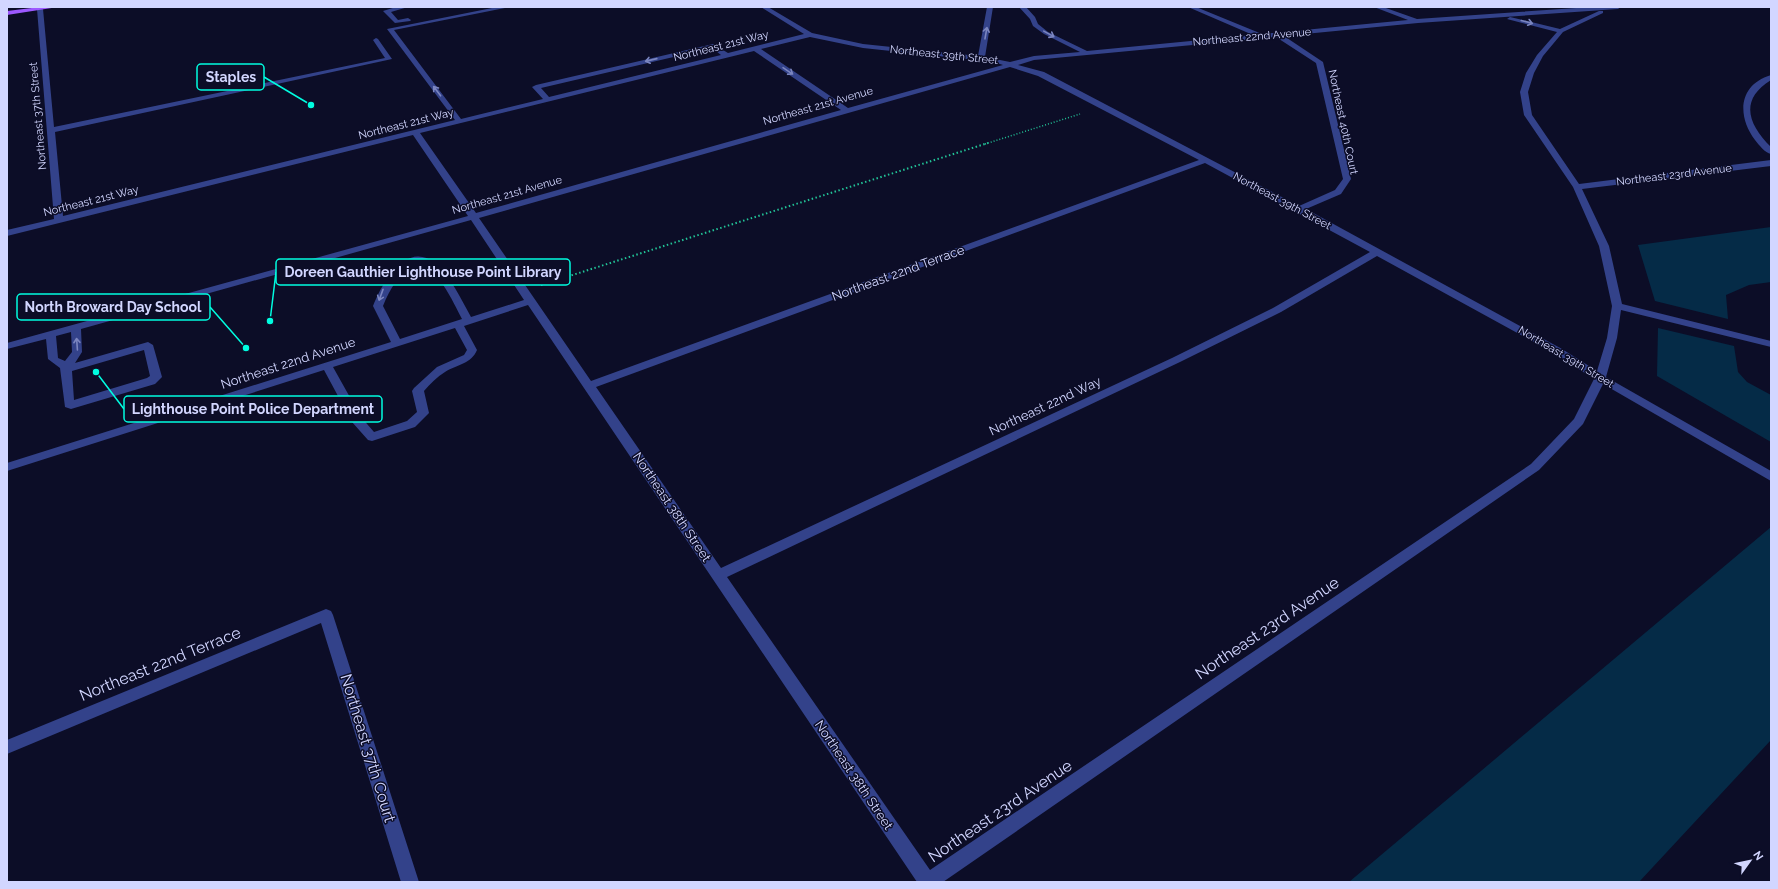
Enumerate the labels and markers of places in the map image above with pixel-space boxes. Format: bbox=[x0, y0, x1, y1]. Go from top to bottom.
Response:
callout: Staples bbox=[197, 64, 264, 90]
callout: Doreen Gauthier Lighthouse Point Library bbox=[276, 259, 570, 285]
callout: North Broward Day School bbox=[17, 294, 210, 320]
callout: Lighthouse Point Police Department bbox=[124, 396, 382, 422]

